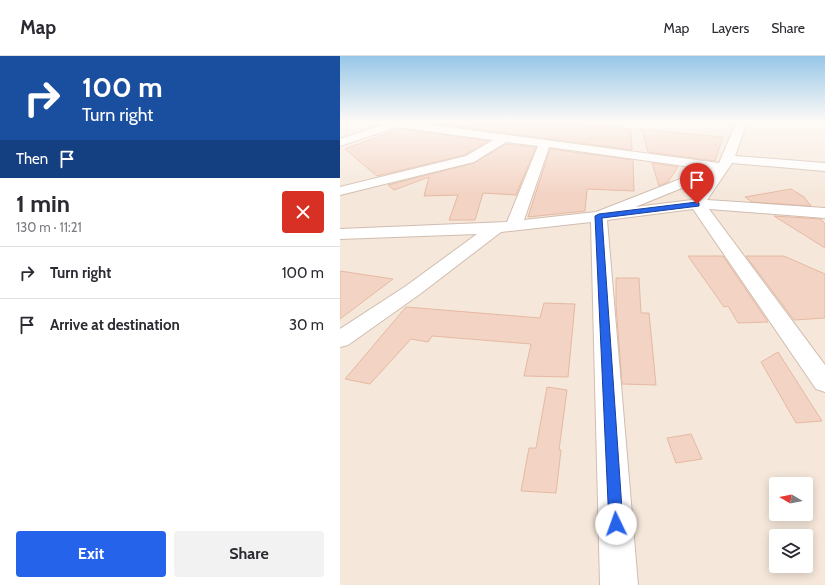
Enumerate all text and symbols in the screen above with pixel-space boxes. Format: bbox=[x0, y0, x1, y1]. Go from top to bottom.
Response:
text: Map bbox=[20, 16, 56, 39]
text: Map bbox=[664, 19, 689, 37]
text: Layers bbox=[711, 19, 749, 37]
text: Share bbox=[771, 19, 805, 37]
text: 100 m bbox=[82, 70, 163, 104]
icon: right bbox=[16, 72, 68, 124]
text: Turn right bbox=[82, 104, 153, 126]
icon: arrive bbox=[56, 148, 78, 170]
text: Then bbox=[16, 150, 48, 168]
pin bbox=[680, 163, 714, 204]
icon: arrive bbox=[686, 169, 708, 191]
text: 1 min bbox=[16, 189, 70, 218]
button: close bbox=[282, 191, 324, 233]
text: 130 m · 11:21 bbox=[16, 219, 82, 235]
icon: right bbox=[16, 262, 38, 284]
text: Turn right bbox=[50, 264, 111, 282]
text: 100 m bbox=[282, 264, 324, 282]
icon: arrive bbox=[16, 314, 38, 336]
text: Arrive at destination bbox=[50, 316, 180, 334]
text: 30 m bbox=[289, 316, 324, 334]
north arrow bbox=[769, 477, 813, 521]
map controls bbox=[769, 477, 813, 573]
position arrow bbox=[595, 503, 637, 545]
button: layers bbox=[769, 529, 813, 573]
button: Exit bbox=[16, 531, 166, 577]
button: Share bbox=[174, 531, 324, 577]

